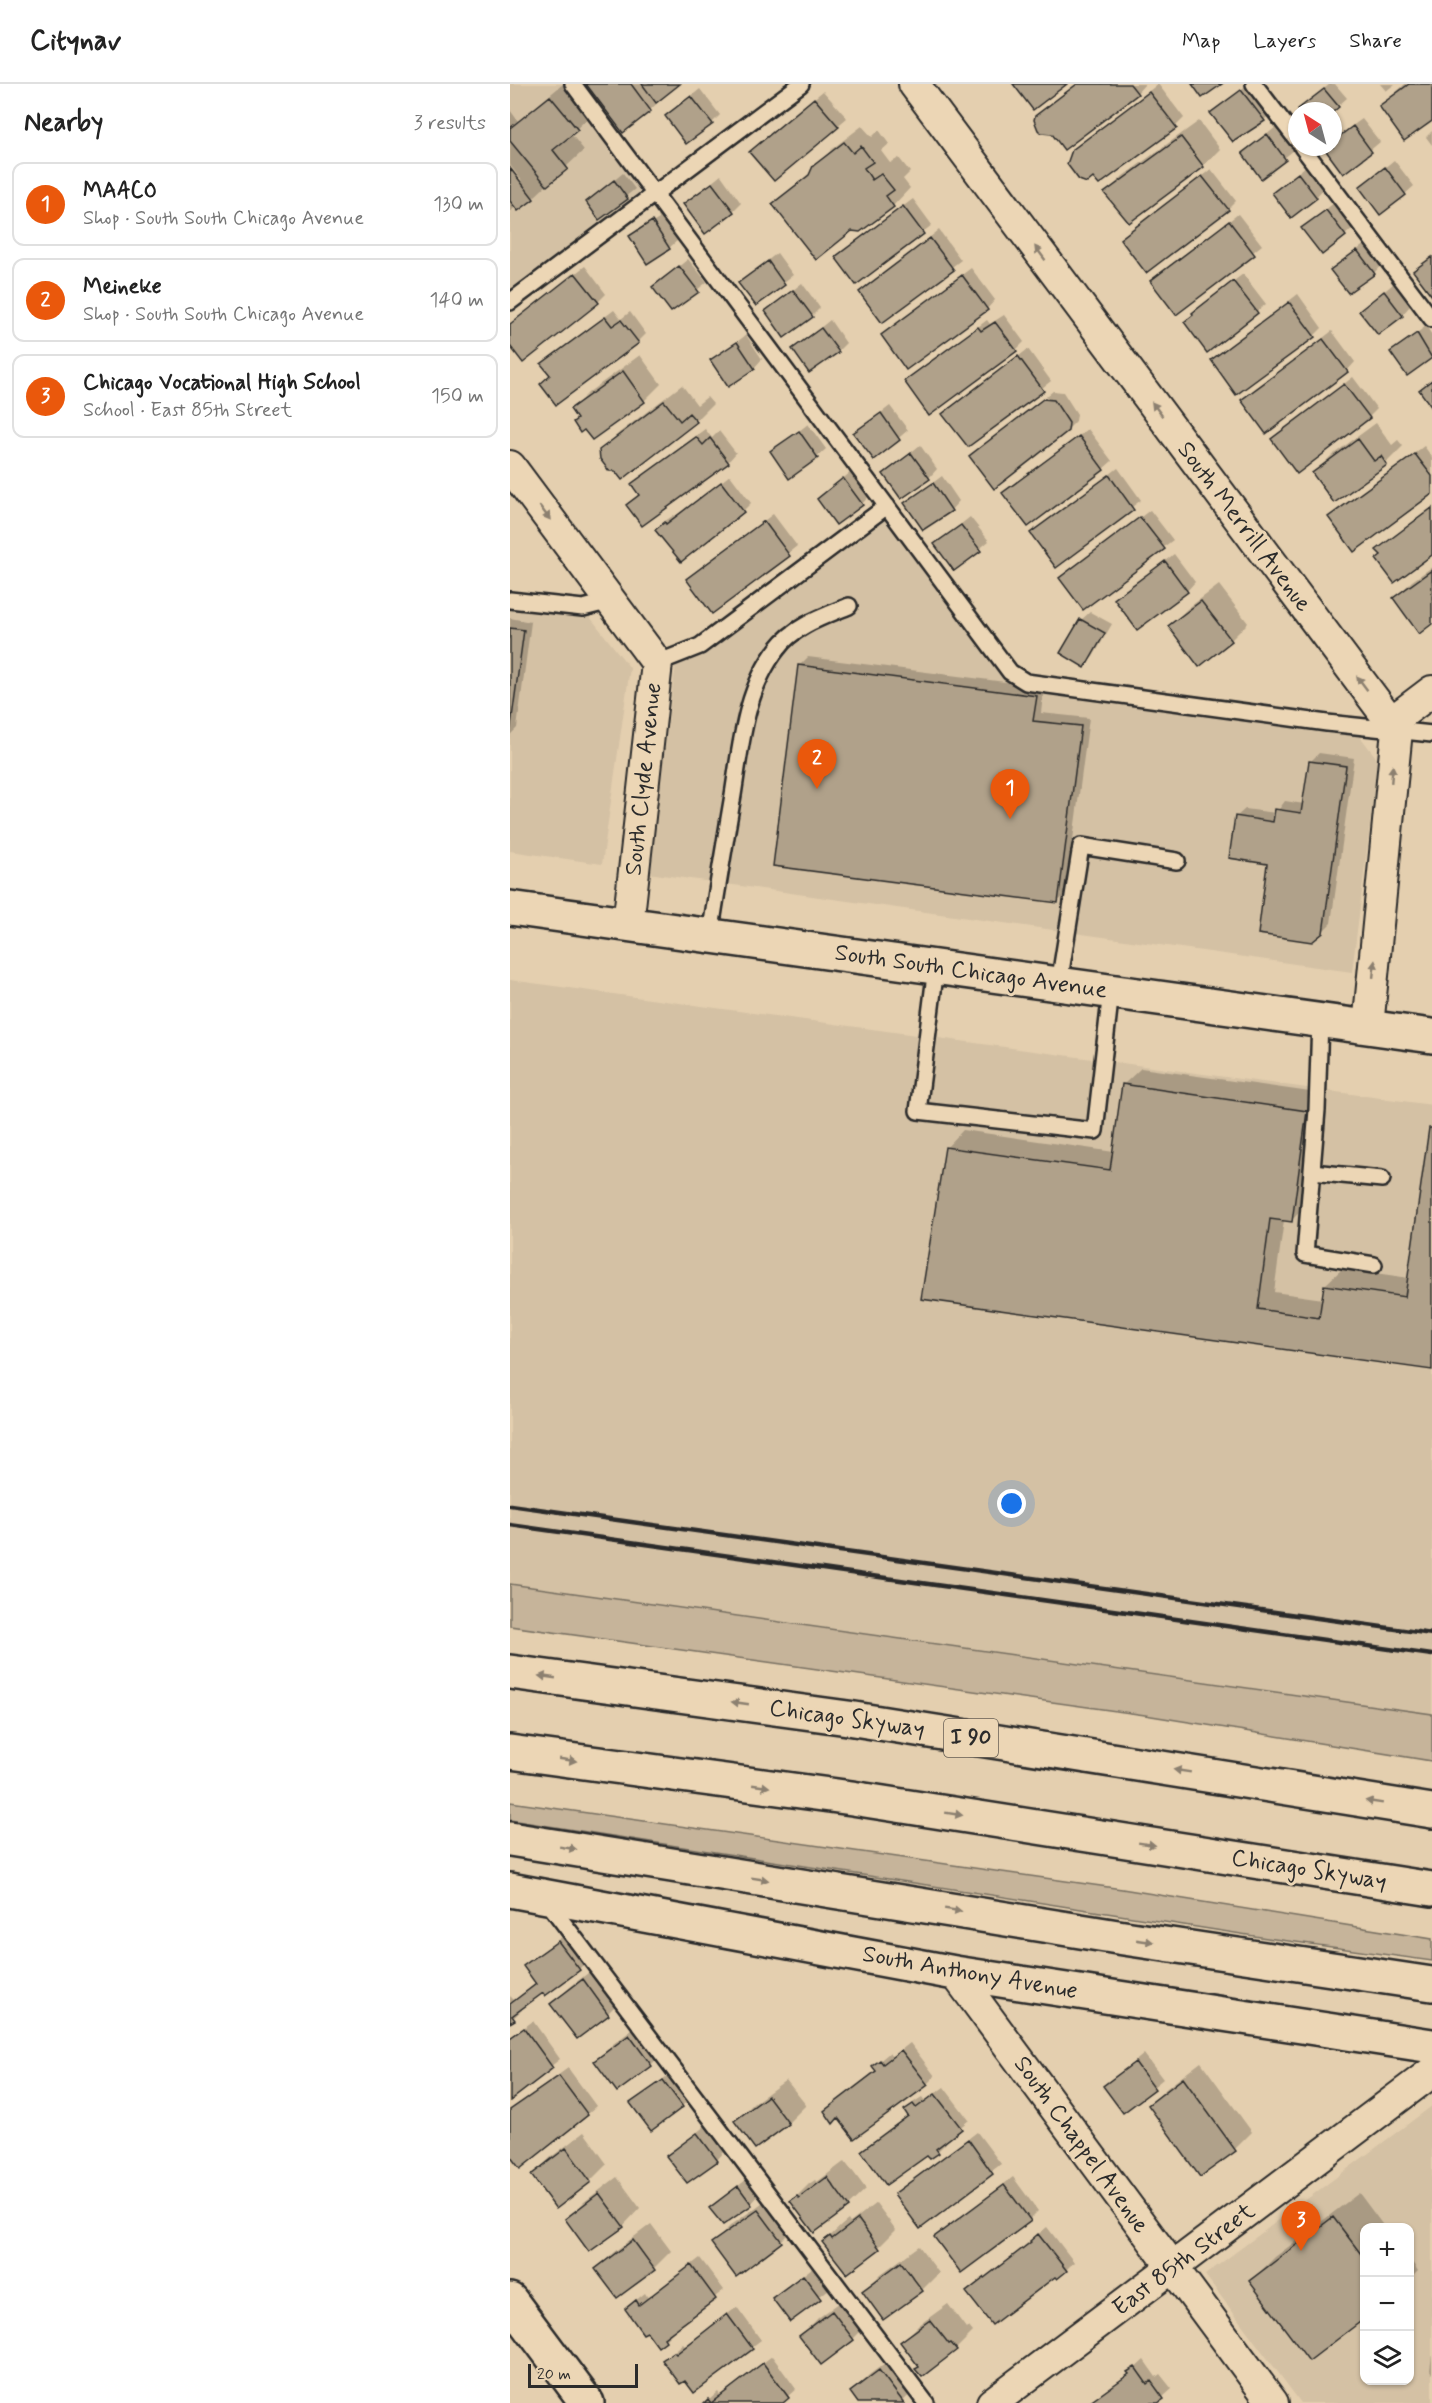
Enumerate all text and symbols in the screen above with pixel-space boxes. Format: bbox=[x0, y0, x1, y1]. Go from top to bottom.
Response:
text: Citynav bbox=[30, 23, 121, 60]
text: Map bbox=[1182, 27, 1220, 55]
text: Layers bbox=[1253, 27, 1316, 55]
text: Share bbox=[1349, 27, 1402, 55]
north arrow bbox=[1288, 102, 1342, 156]
text: Nearby bbox=[24, 106, 103, 140]
text: 3 results bbox=[414, 110, 486, 137]
text: MAACO bbox=[83, 177, 157, 205]
text: 1 bbox=[41, 191, 50, 218]
text: 130 m bbox=[433, 191, 484, 218]
text: Shop · South South Chicago Avenue bbox=[83, 205, 364, 232]
one-way arrow bbox=[1034, 245, 1047, 261]
text: Meineke bbox=[83, 273, 162, 301]
text: 2 bbox=[41, 287, 50, 314]
text: 140 m bbox=[430, 287, 484, 314]
text: Shop · South South Chicago Avenue bbox=[83, 301, 364, 328]
text: Chicago Vocational High School bbox=[83, 369, 361, 397]
text: 3 bbox=[41, 383, 50, 410]
text: 150 m bbox=[431, 383, 484, 410]
text: School · East 85th Street bbox=[83, 397, 292, 424]
one-way arrow bbox=[1151, 402, 1163, 418]
street label: South Merrill Avenue bbox=[1170, 436, 1318, 618]
one-way arrow bbox=[539, 505, 551, 521]
one-way arrow bbox=[1356, 676, 1368, 691]
street label: South Clyde Avenue bbox=[618, 681, 670, 877]
pin: 2 bbox=[798, 740, 836, 789]
one-way arrow bbox=[1387, 765, 1397, 784]
pin: 1 bbox=[990, 770, 1030, 819]
street label: South South Chicago Avenue bbox=[833, 938, 1109, 1006]
one-way arrow bbox=[1369, 959, 1379, 978]
your location bbox=[997, 1489, 1026, 1518]
one-way arrow bbox=[537, 1672, 556, 1681]
street label: Chicago Skyway bbox=[767, 1693, 927, 1745]
one-way arrow bbox=[730, 1699, 749, 1708]
road number: I 90 bbox=[944, 1719, 998, 1757]
one-way arrow bbox=[559, 1755, 578, 1764]
one-way arrow bbox=[1172, 1767, 1191, 1776]
one-way arrow bbox=[752, 1781, 771, 1790]
one-way arrow bbox=[1365, 1797, 1384, 1806]
one-way arrow bbox=[945, 1810, 964, 1819]
one-way arrow bbox=[1137, 1840, 1156, 1849]
street label: Chicago Skyway bbox=[1229, 1842, 1389, 1898]
one-way arrow bbox=[558, 1844, 577, 1853]
one-way arrow bbox=[751, 1874, 770, 1883]
one-way arrow bbox=[943, 1906, 962, 1915]
one-way arrow bbox=[1136, 1937, 1155, 1946]
street label: South Anthony Avenue bbox=[860, 1939, 1080, 2007]
street label: South Chappel Avenue bbox=[1006, 2050, 1156, 2240]
street label: East 85th Street bbox=[1107, 2196, 1261, 2324]
pin: 3 bbox=[1282, 2202, 1320, 2251]
map controls bbox=[1360, 2223, 1414, 2385]
button: + bbox=[1360, 2223, 1414, 2277]
button: − bbox=[1360, 2277, 1414, 2331]
button: layers bbox=[1360, 2331, 1414, 2385]
scale bar bbox=[528, 2361, 638, 2388]
text: 20 m bbox=[537, 2364, 571, 2385]

